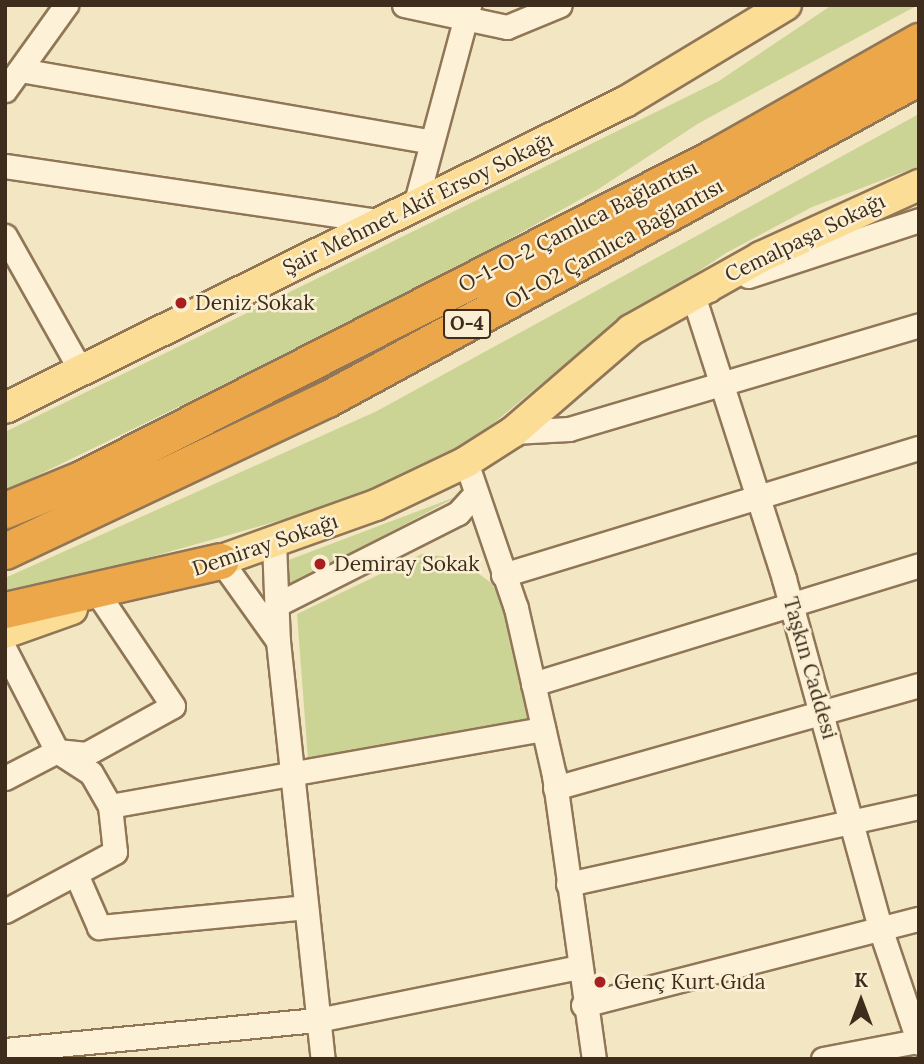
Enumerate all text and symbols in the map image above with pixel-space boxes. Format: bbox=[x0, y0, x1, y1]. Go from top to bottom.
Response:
street label: Şair Mehmet Akif Ersoy Sokağı bbox=[279, 127, 557, 281]
street label: O-1-O-2 Çamlıca Bağlantısı bbox=[454, 155, 702, 297]
street label: O1-O2 Çamlıca Bağlantısı bbox=[500, 173, 728, 315]
street label: Cemalpaşa Sokağı bbox=[721, 188, 889, 288]
place label: Deniz Sokak bbox=[195, 290, 315, 316]
marker: Deniz Sokak bbox=[173, 295, 189, 311]
road number: O-4 bbox=[442, 308, 491, 340]
street label: Demiray Sokağı bbox=[189, 508, 341, 582]
place label: Demiray Sokak bbox=[334, 551, 479, 577]
marker: Demiray Sokak bbox=[312, 556, 328, 572]
street label: Taşkın Caddesi bbox=[778, 594, 842, 742]
north arrow bbox=[826, 966, 896, 1036]
text: K bbox=[854, 968, 868, 992]
place label: Genç Kurt Gıda bbox=[614, 969, 766, 995]
marker: Genç Kurt Gıda bbox=[592, 974, 608, 990]

